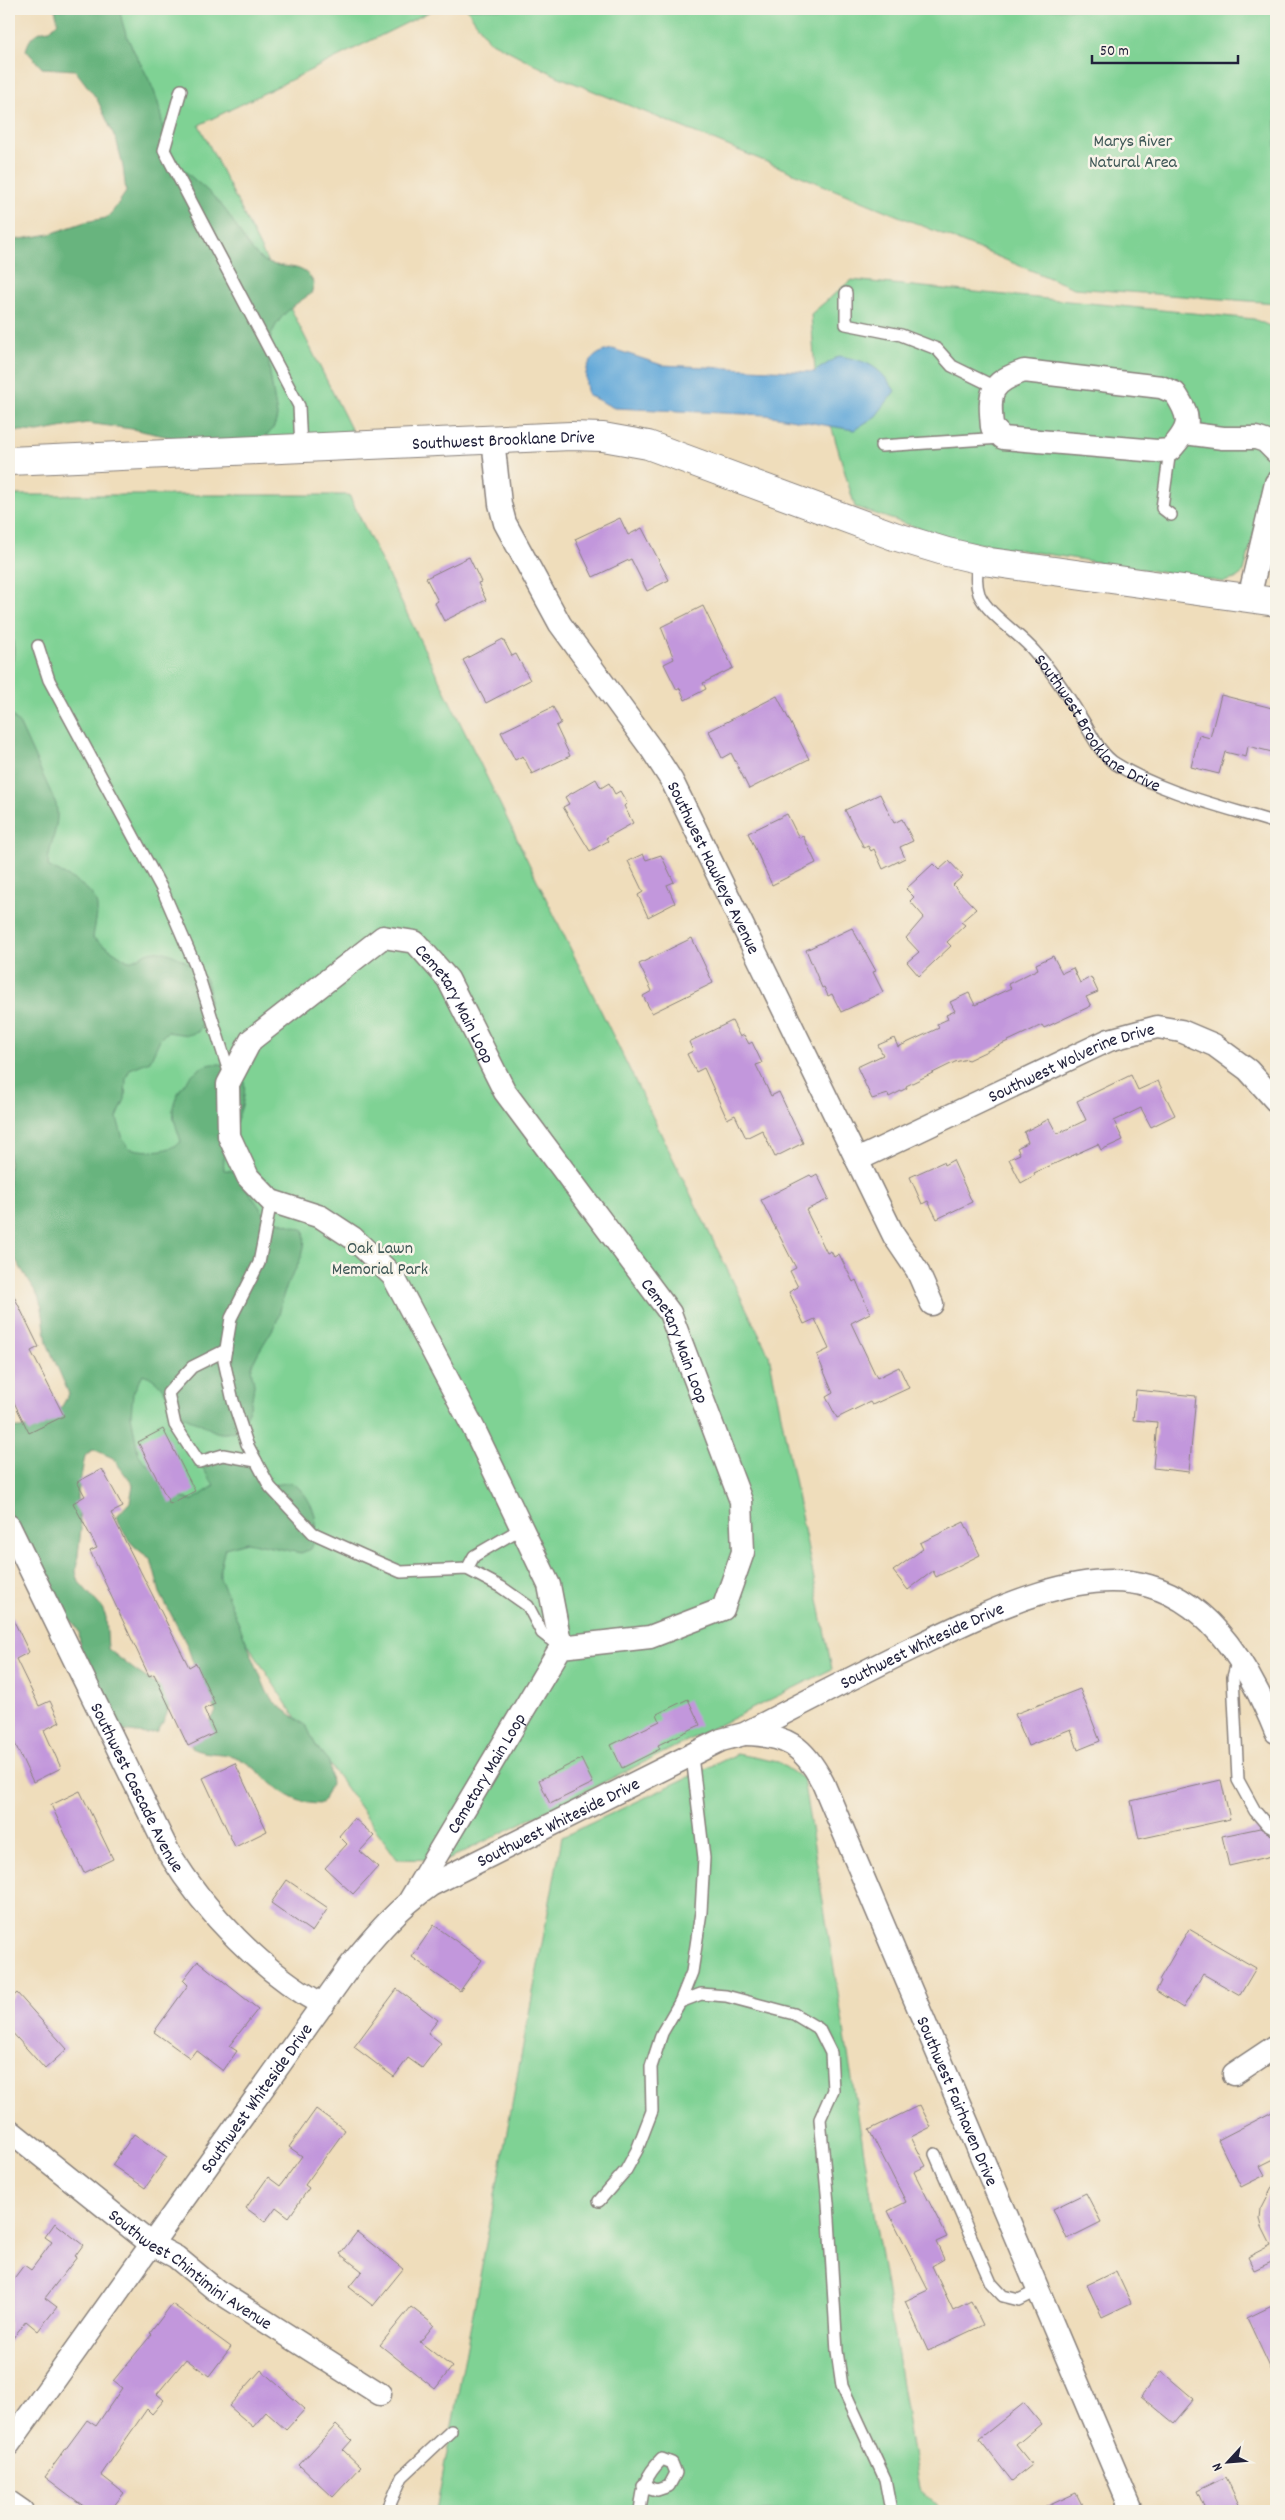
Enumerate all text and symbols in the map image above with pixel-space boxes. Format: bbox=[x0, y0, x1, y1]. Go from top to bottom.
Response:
scale bar bbox=[1092, 32, 1239, 64]
text: 50 m bbox=[1100, 41, 1129, 63]
park label: Marys River Natural Area bbox=[1089, 130, 1178, 176]
street label: Southwest Brooklane Drive bbox=[412, 426, 595, 458]
street label: Southwest Brooklane Drive bbox=[1027, 649, 1164, 800]
street label: Southwest Hawkeye Avenue bbox=[659, 778, 765, 959]
street label: Cemetary Main Loop bbox=[408, 940, 499, 1069]
street label: Southwest Wolverine Drive bbox=[985, 1018, 1158, 1111]
park label: Oak Lawn Memorial Park bbox=[332, 1237, 428, 1283]
street label: Cemetary Main Loop bbox=[633, 1274, 713, 1408]
street label: Southwest Whiteside Drive bbox=[837, 1597, 1008, 1697]
street label: Southwest Cascade Avenue bbox=[82, 1699, 188, 1878]
street label: Cemetary Main Loop bbox=[442, 1709, 534, 1839]
street label: Southwest Whiteside Drive bbox=[473, 1773, 645, 1875]
street label: Southwest Fairhaven Drive bbox=[909, 2013, 1003, 2191]
street label: Southwest Whiteside Drive bbox=[196, 2019, 320, 2180]
street label: Southwest Chintimini Avenue bbox=[102, 2204, 276, 2337]
north arrow bbox=[1202, 2438, 1252, 2488]
text: N bbox=[1208, 2459, 1229, 2474]

